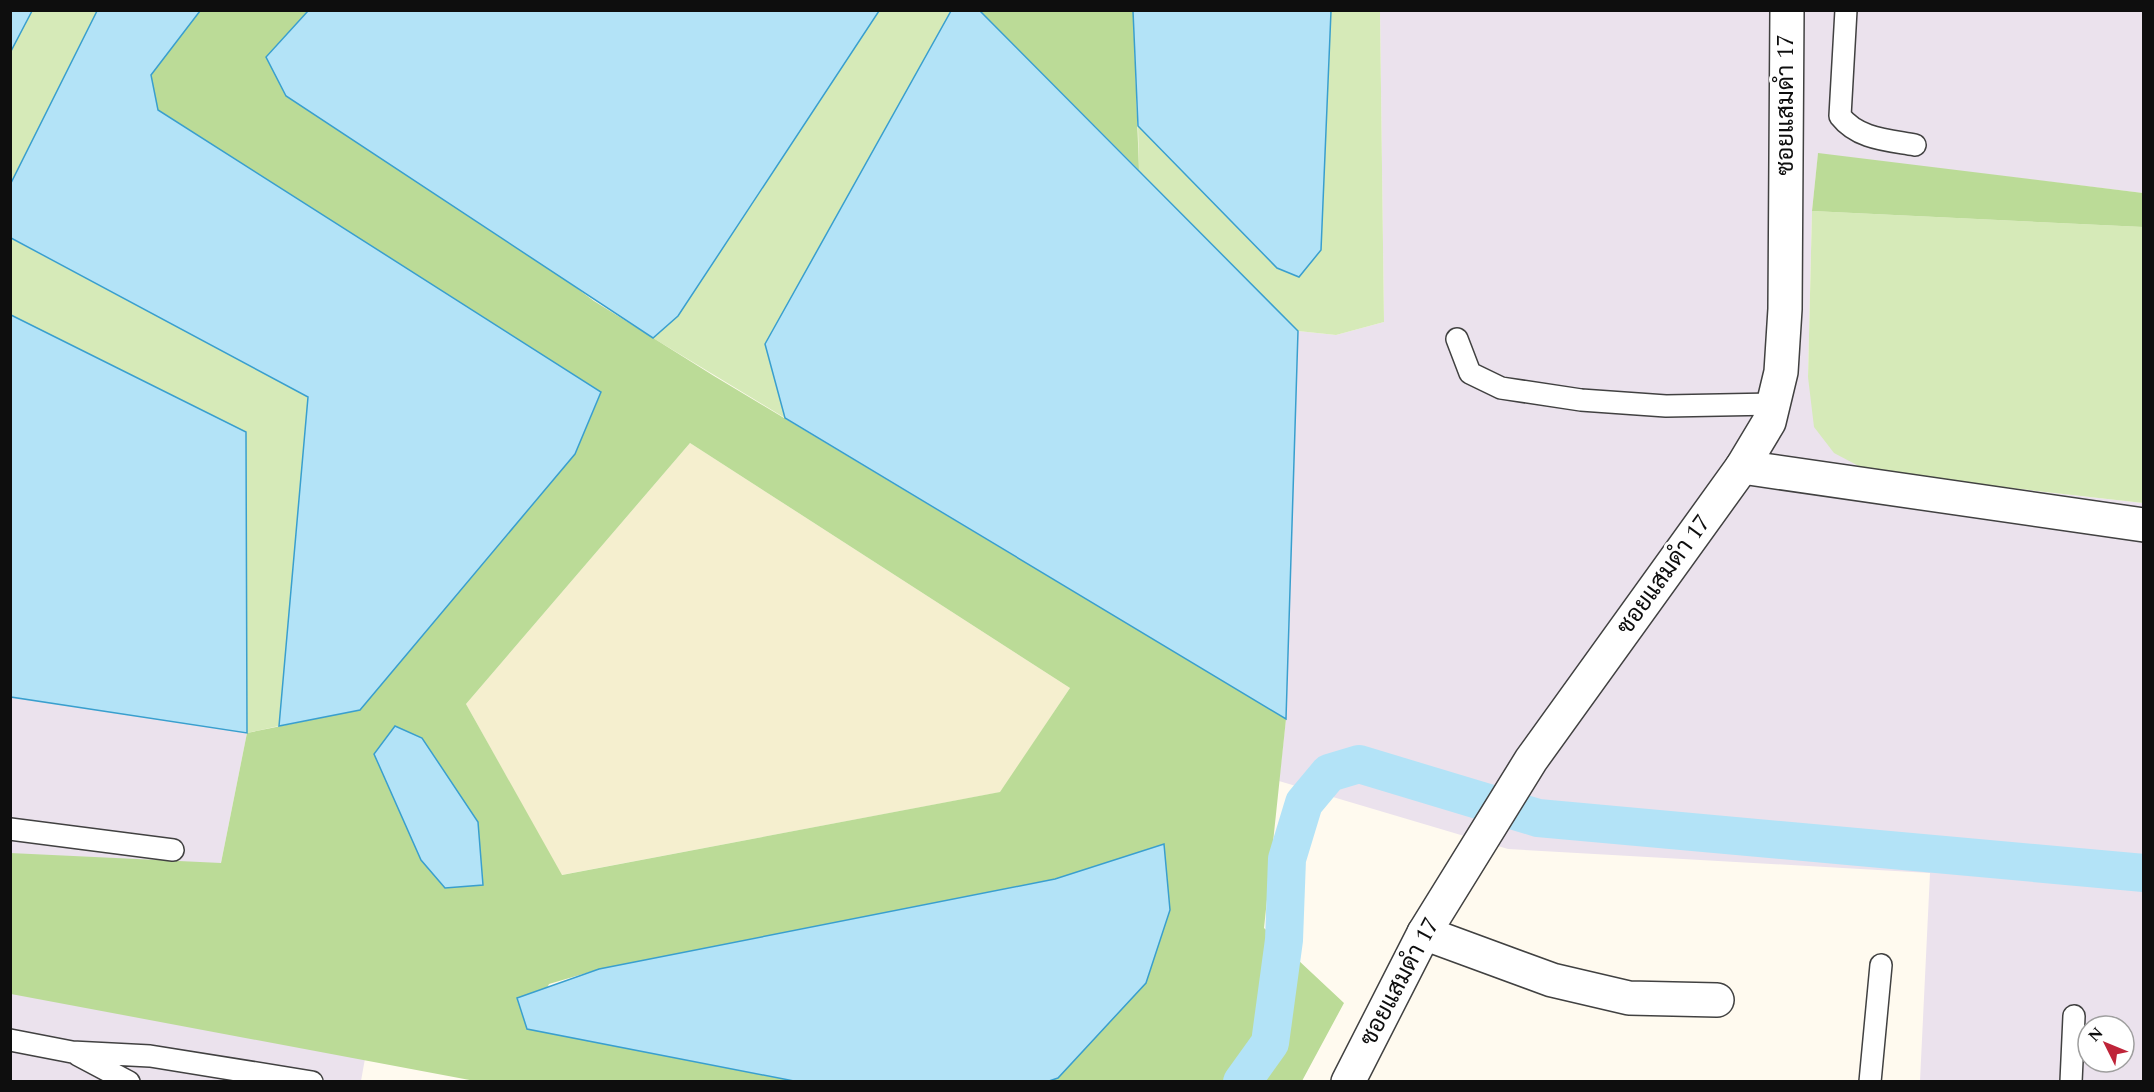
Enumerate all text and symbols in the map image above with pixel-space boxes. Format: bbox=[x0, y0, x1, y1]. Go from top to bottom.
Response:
street label: ซอยแสมดำ 17 bbox=[1768, 35, 1804, 176]
street label: ซอยแสมดำ 17 bbox=[1608, 507, 1720, 643]
street label: ซอยแสมดำ 17 bbox=[1351, 911, 1449, 1053]
north arrow bbox=[2076, 1014, 2136, 1074]
text: N bbox=[2083, 1021, 2109, 1047]

